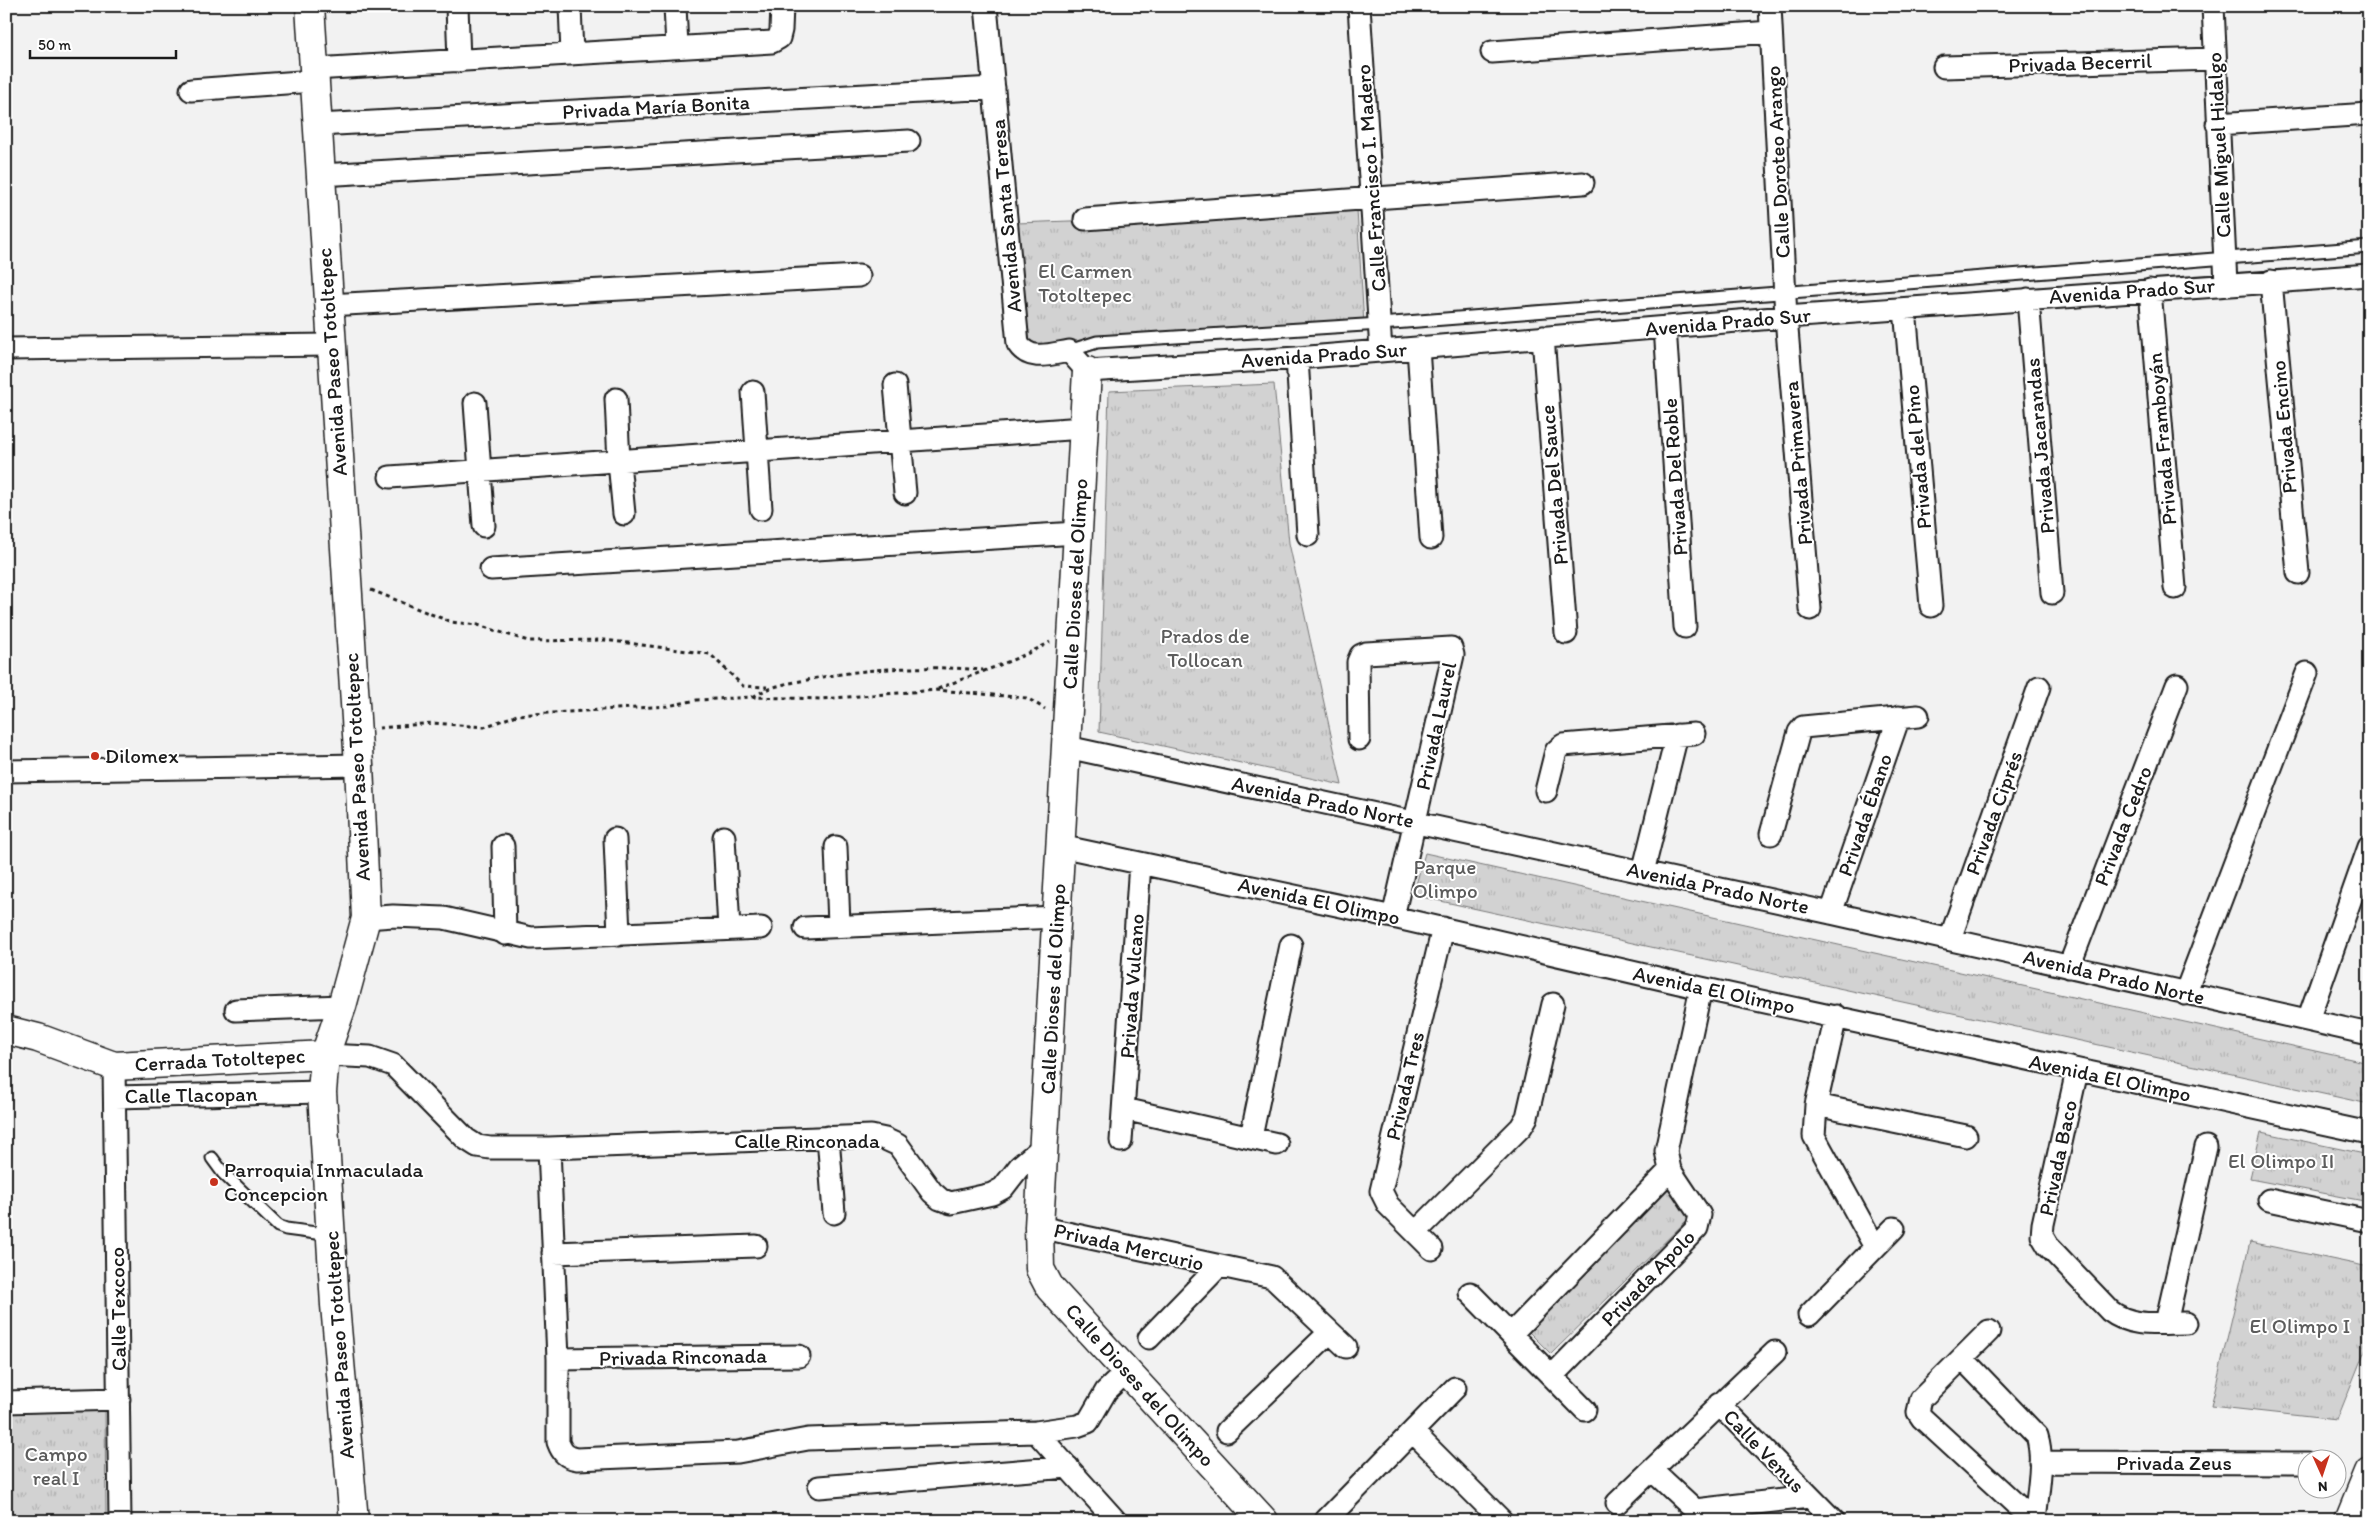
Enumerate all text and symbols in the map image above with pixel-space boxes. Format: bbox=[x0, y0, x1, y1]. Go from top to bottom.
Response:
scale bar bbox=[30, 28, 176, 60]
text: 50 m bbox=[38, 36, 71, 54]
street label: Privada Becerril bbox=[2008, 47, 2152, 78]
street label: Calle Miguel Hidalgo bbox=[2201, 52, 2236, 238]
street label: Calle Francisco I. Madero bbox=[1350, 64, 1391, 293]
street label: Calle Doroteo Arango bbox=[1760, 65, 1795, 259]
street label: Privada María Bonita bbox=[562, 89, 750, 124]
street label: Avenida Santa Teresa bbox=[985, 118, 1026, 314]
street label: Avenida Paseo Totoltepec bbox=[311, 247, 352, 477]
park label: El Carmen Totoltepec bbox=[1038, 258, 1132, 307]
street label: Avenida Prado Sur bbox=[2048, 272, 2216, 309]
street label: Avenida Prado Sur bbox=[1644, 302, 1812, 341]
street label: Avenida Prado Sur bbox=[1240, 336, 1408, 373]
street label: Privada Framboyán bbox=[2142, 352, 2181, 526]
street label: Privada Jacarandas bbox=[2019, 357, 2060, 535]
street label: Privada Encino bbox=[2265, 359, 2302, 495]
street label: Privada Primavera bbox=[1778, 380, 1817, 546]
street label: Privada del Pino bbox=[1899, 384, 1936, 530]
street label: Privada Del Roble bbox=[1657, 397, 1692, 557]
street label: Privada Del Sauce bbox=[1534, 404, 1573, 566]
street label: Calle Dioses del Olimpo bbox=[1056, 478, 1093, 690]
park label: Prados de Tollocan bbox=[1160, 623, 1250, 672]
street label: Avenida Paseo Totoltepec bbox=[338, 652, 375, 882]
street label: Privada Laurel bbox=[1410, 660, 1461, 792]
place label: Dilomex bbox=[105, 743, 179, 768]
street label: Privada Ciprés bbox=[1960, 747, 2028, 878]
marker: Dilomex bbox=[89, 750, 101, 762]
street label: Privada Ébano bbox=[1832, 750, 1897, 879]
street label: Privada Cedro bbox=[2088, 762, 2157, 889]
street label: Avenida Prado Norte bbox=[1230, 770, 1416, 833]
park label: Parque Olimpo bbox=[1412, 854, 1478, 903]
street label: Avenida Prado Norte bbox=[1625, 856, 1811, 919]
street label: Avenida El Olimpo bbox=[1236, 871, 1402, 930]
street label: Calle Dioses del Olimpo bbox=[1034, 883, 1071, 1095]
street label: Privada Vulcano bbox=[1114, 913, 1149, 1059]
street label: Avenida Prado Norte bbox=[2021, 943, 2207, 1010]
street label: Avenida El Olimpo bbox=[1631, 960, 1797, 1019]
street label: Privada Tres bbox=[1380, 1029, 1429, 1143]
street label: Cerrada Totoltepec bbox=[134, 1043, 306, 1076]
street label: Avenida El Olimpo bbox=[2027, 1048, 2193, 1107]
street label: Calle Tlacopan bbox=[124, 1081, 258, 1108]
street label: Privada Baco bbox=[2033, 1098, 2082, 1218]
street label: Calle Rinconada bbox=[734, 1128, 880, 1153]
park label: El Olimpo II bbox=[2228, 1148, 2334, 1173]
place label: Parroquia Inmaculada Concepcion bbox=[224, 1157, 423, 1206]
marker: Parroquia Inmaculada Concepcion bbox=[208, 1176, 220, 1188]
street label: Privada Mercurio bbox=[1052, 1217, 1207, 1276]
street label: Privada Apolo bbox=[1595, 1224, 1700, 1331]
street label: Avenida Paseo Totoltepec bbox=[318, 1230, 359, 1460]
street label: Calle Texcoco bbox=[104, 1247, 131, 1371]
street label: Calle Dioses del Olimpo bbox=[1060, 1298, 1220, 1471]
park label: El Olimpo I bbox=[2250, 1313, 2350, 1338]
street label: Privada Rinconada bbox=[599, 1343, 767, 1370]
street label: Calle Venus bbox=[1718, 1404, 1810, 1498]
park label: Campo real I bbox=[24, 1441, 88, 1490]
street label: Privada Zeus bbox=[2116, 1450, 2232, 1475]
north arrow bbox=[2298, 1450, 2348, 1500]
text: N bbox=[2317, 1478, 2328, 1495]

